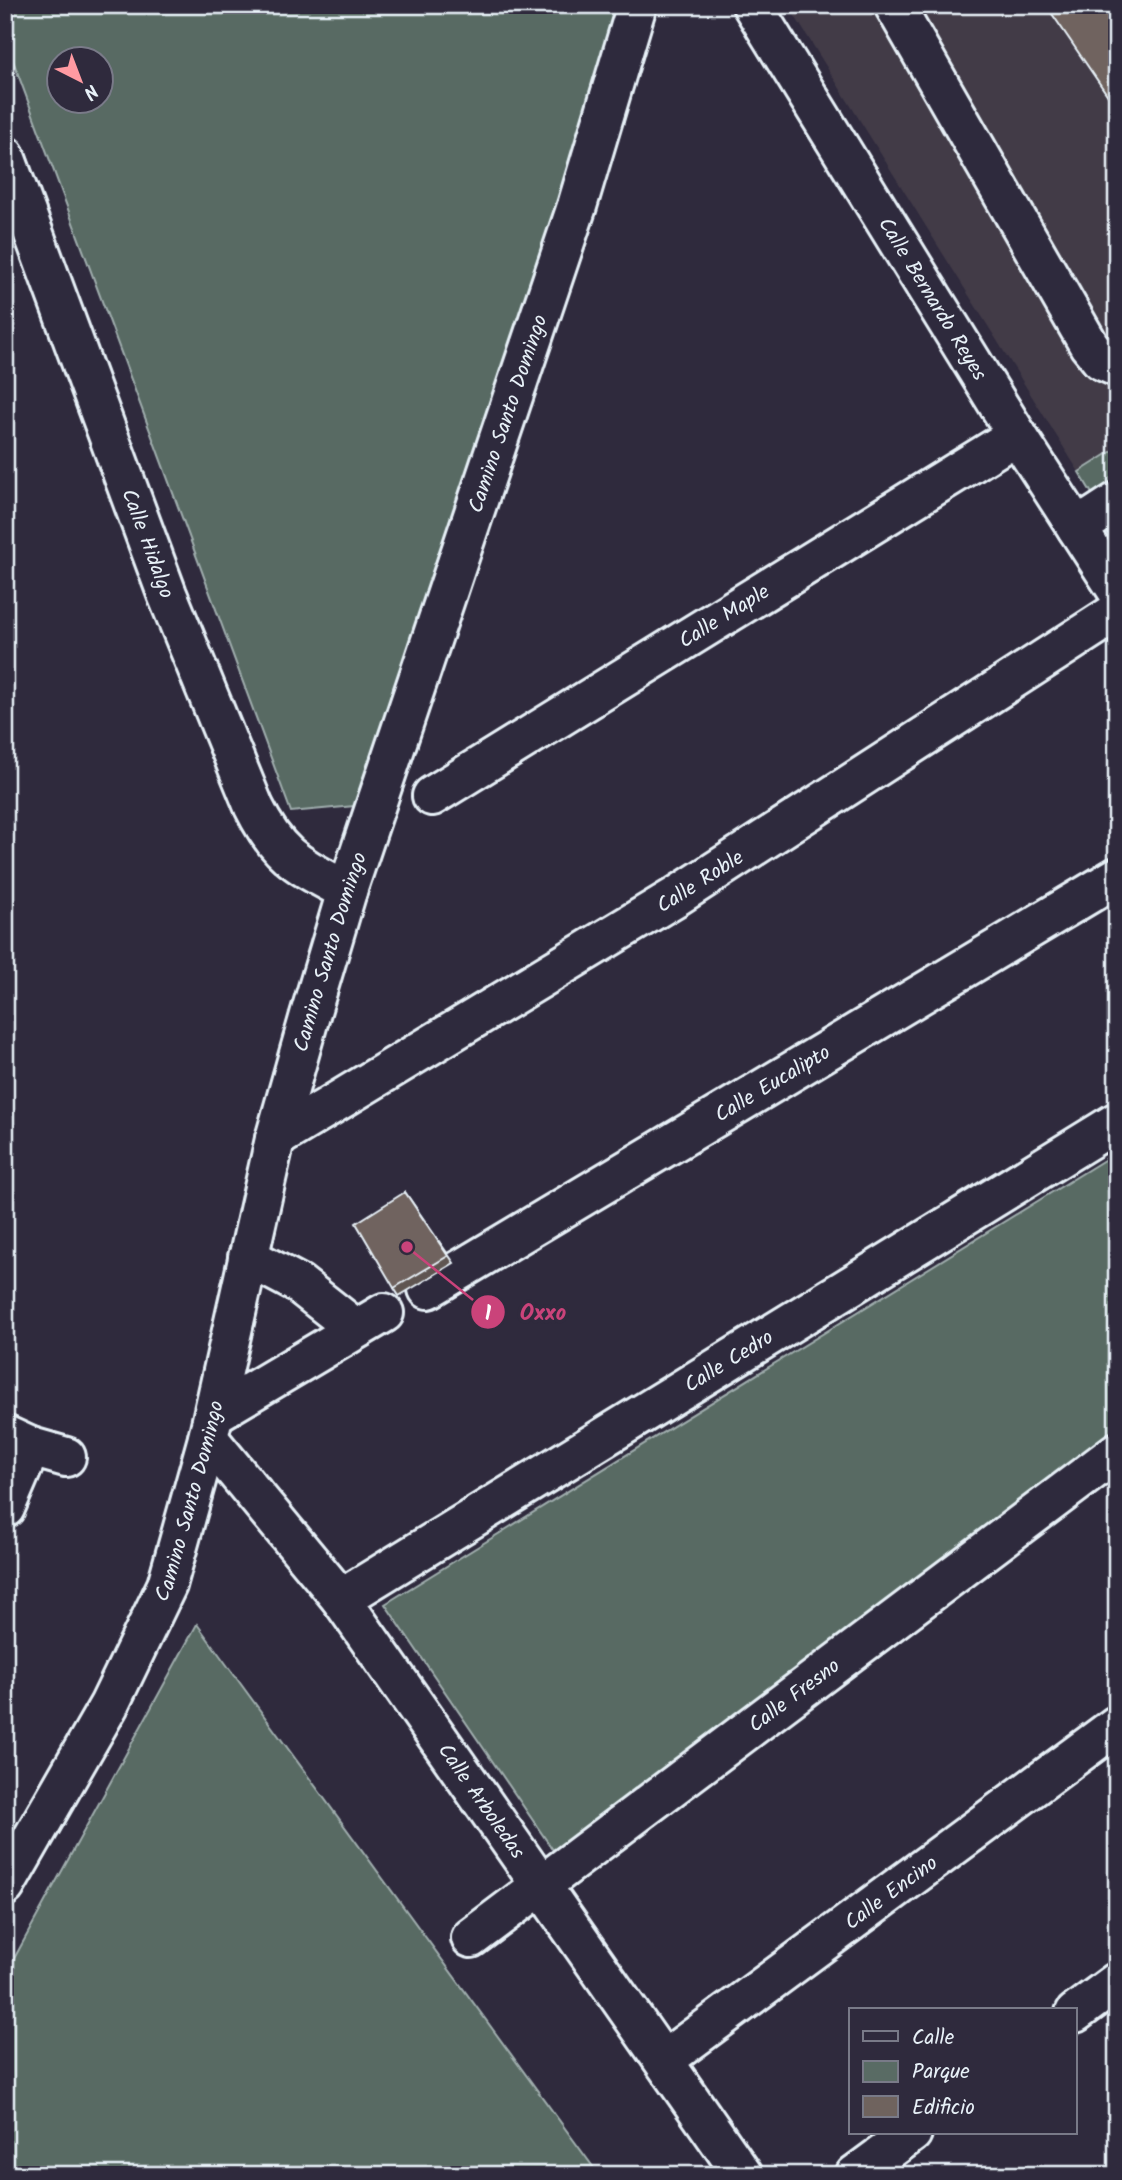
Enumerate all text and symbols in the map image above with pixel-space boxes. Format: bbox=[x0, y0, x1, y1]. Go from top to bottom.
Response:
north arrow bbox=[46, 46, 116, 116]
text: N bbox=[76, 76, 105, 106]
street label: Calle Bernardo Reyes bbox=[869, 211, 995, 388]
street label: Camino Santo Domingo bbox=[460, 311, 557, 517]
street label: Calle Hidalgo bbox=[111, 484, 182, 603]
street label: Calle Maple bbox=[673, 576, 777, 658]
street label: Calle Roble bbox=[651, 842, 751, 923]
street label: Camino Santo Domingo bbox=[285, 848, 377, 1056]
street label: Calle Eucalipto bbox=[709, 1037, 837, 1132]
callout: Oxxo bbox=[470, 1290, 580, 1334]
text: Oxxo bbox=[520, 1296, 566, 1332]
text: 1 bbox=[485, 1298, 492, 1331]
street label: Calle Cedro bbox=[678, 1322, 780, 1402]
street label: Camino Santo Domingo bbox=[146, 1398, 234, 1608]
street label: Calle Fresno bbox=[742, 1651, 848, 1742]
street label: Calle Arboledas bbox=[429, 1737, 533, 1866]
street label: Calle Encino bbox=[838, 1848, 945, 1939]
legend bbox=[849, 2008, 1076, 2134]
text: Calle bbox=[912, 2022, 955, 2055]
text: Parque bbox=[912, 2056, 970, 2089]
text: Edificio bbox=[912, 2092, 975, 2125]

